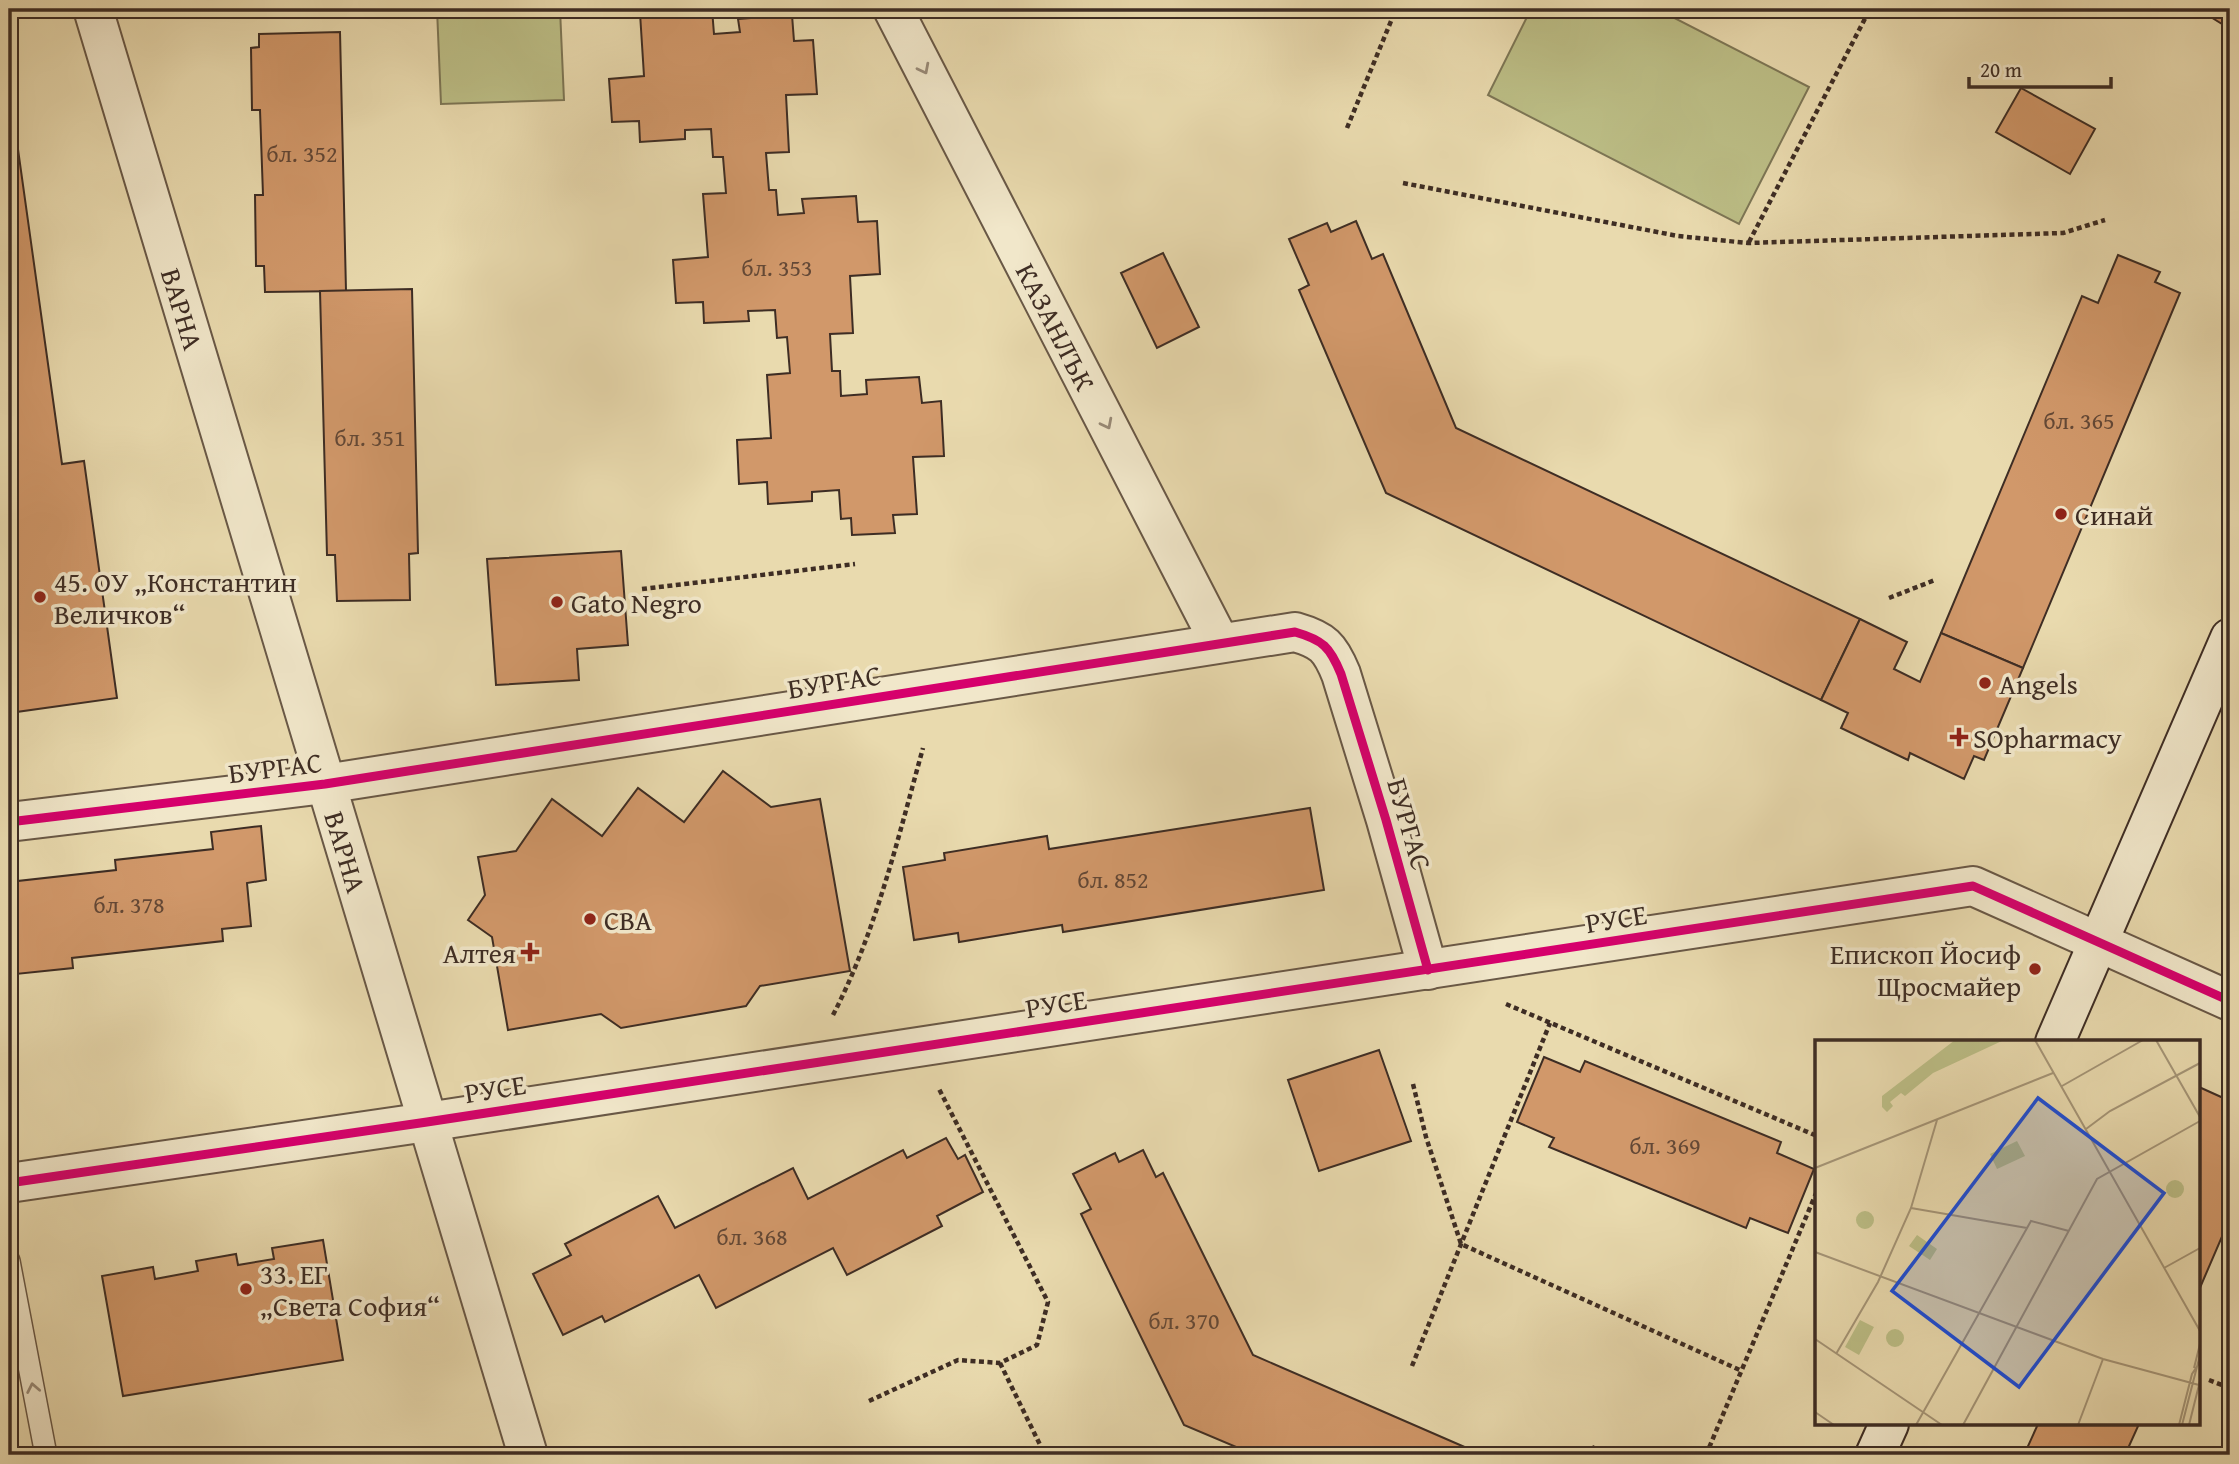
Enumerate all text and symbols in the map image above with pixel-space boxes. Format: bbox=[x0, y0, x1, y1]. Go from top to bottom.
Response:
scale bar bbox=[1969, 46, 2111, 90]
text: 20 m bbox=[1980, 54, 2022, 85]
one-way arrow bbox=[916, 62, 929, 75]
house number: бл. 352 bbox=[266, 136, 338, 171]
house number: бл. 353 bbox=[741, 250, 813, 285]
street label: КАЗАНЛЪК bbox=[1007, 255, 1107, 397]
street label: ВАРНА bbox=[152, 263, 215, 355]
house number: бл. 365 bbox=[2043, 403, 2115, 438]
one-way arrow bbox=[1099, 417, 1113, 429]
house number: бл. 351 bbox=[334, 420, 406, 455]
place label: Синай bbox=[2075, 494, 2153, 535]
marker: Синай bbox=[2053, 506, 2069, 522]
place label: 45. ОУ „Константин Величков“ bbox=[54, 561, 297, 634]
place label: Gato Negro bbox=[571, 582, 702, 623]
marker: 45. ОУ „Константин Величков“ bbox=[32, 589, 48, 605]
marker: Gato Negro bbox=[549, 594, 565, 610]
street label: БУРГАС bbox=[784, 653, 884, 709]
place label: Angels bbox=[1999, 663, 2078, 704]
marker: Angels bbox=[1977, 675, 1993, 691]
place label: SOpharmacy bbox=[1973, 717, 2122, 758]
marker: SOpharmacy bbox=[1951, 729, 1967, 745]
street label: БУРГАС bbox=[226, 741, 324, 793]
street label: БУРГАС bbox=[1377, 773, 1443, 875]
street label: ВАРНА bbox=[315, 806, 378, 898]
house number: бл. 852 bbox=[1077, 862, 1149, 897]
house number: бл. 378 bbox=[93, 887, 165, 922]
street label: РУСЕ bbox=[1582, 893, 1650, 943]
place label: CBA bbox=[604, 899, 652, 940]
marker: CBA bbox=[582, 911, 598, 927]
place label: Алтея bbox=[443, 932, 516, 973]
place label: Епископ Йосиф Щросмайер bbox=[1830, 933, 2021, 1006]
marker: Алтея bbox=[522, 944, 538, 960]
marker: Епископ Йосиф Щросмайер bbox=[2027, 961, 2043, 977]
street label: РУСЕ bbox=[1022, 978, 1090, 1028]
inset map bbox=[1815, 1040, 2200, 1426]
street label: РУСЕ bbox=[461, 1063, 529, 1113]
house number: бл. 369 bbox=[1629, 1128, 1701, 1163]
house number: бл. 368 bbox=[716, 1219, 788, 1254]
place label: 33. ЕГ „Света София“ bbox=[260, 1253, 440, 1326]
marker: 33. ЕГ „Света София“ bbox=[238, 1281, 254, 1297]
house number: бл. 370 bbox=[1148, 1303, 1220, 1338]
one-way arrow bbox=[26, 1382, 41, 1394]

